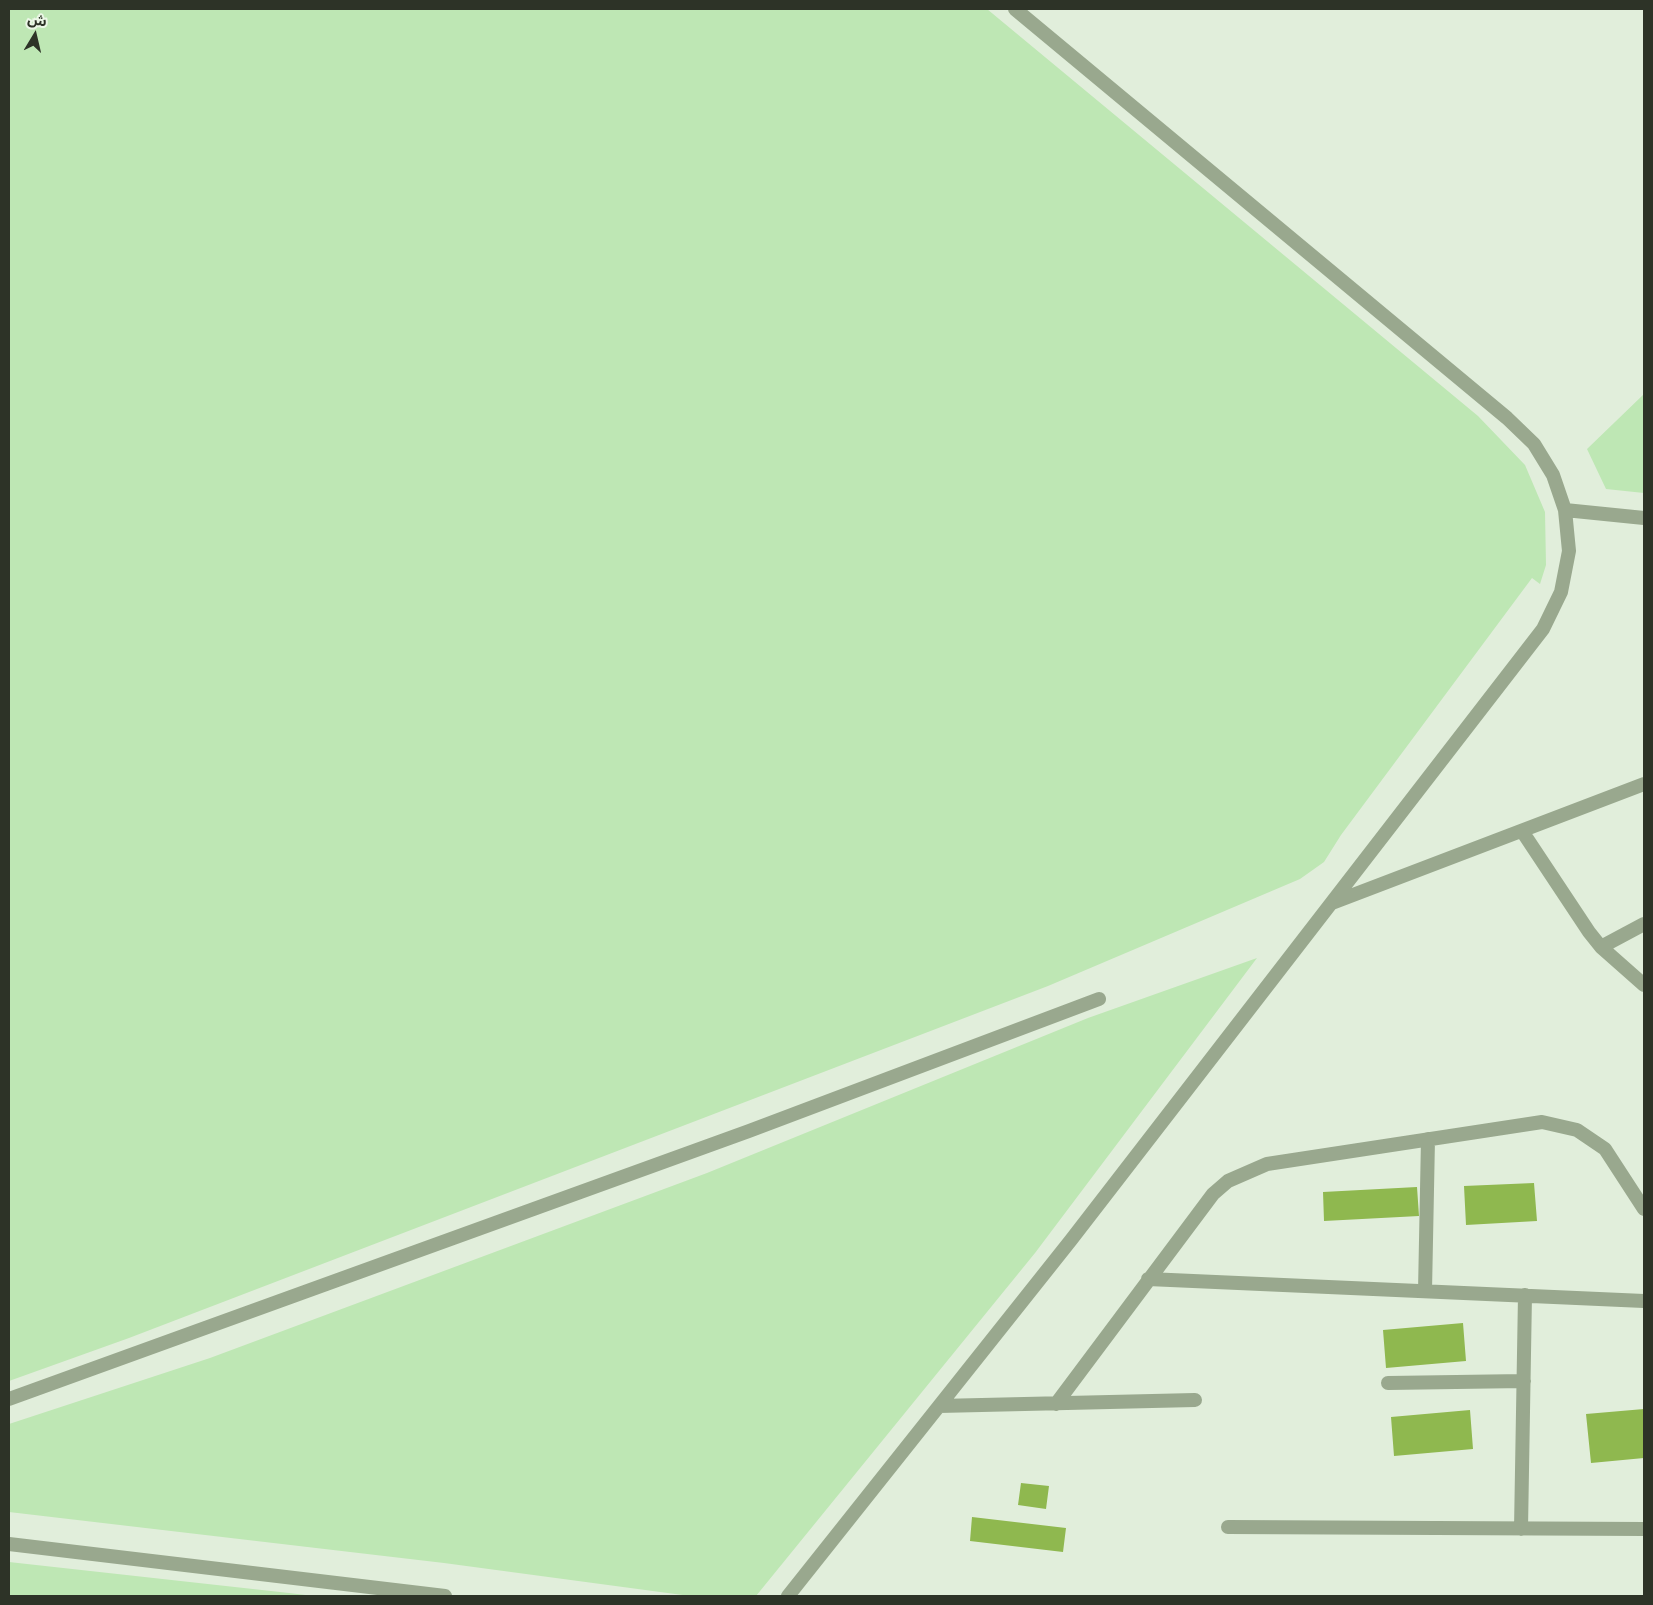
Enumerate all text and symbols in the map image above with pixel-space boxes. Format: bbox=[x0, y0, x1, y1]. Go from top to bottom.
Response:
north arrow bbox=[10, 10, 60, 60]
text: ش bbox=[27, 11, 48, 30]

